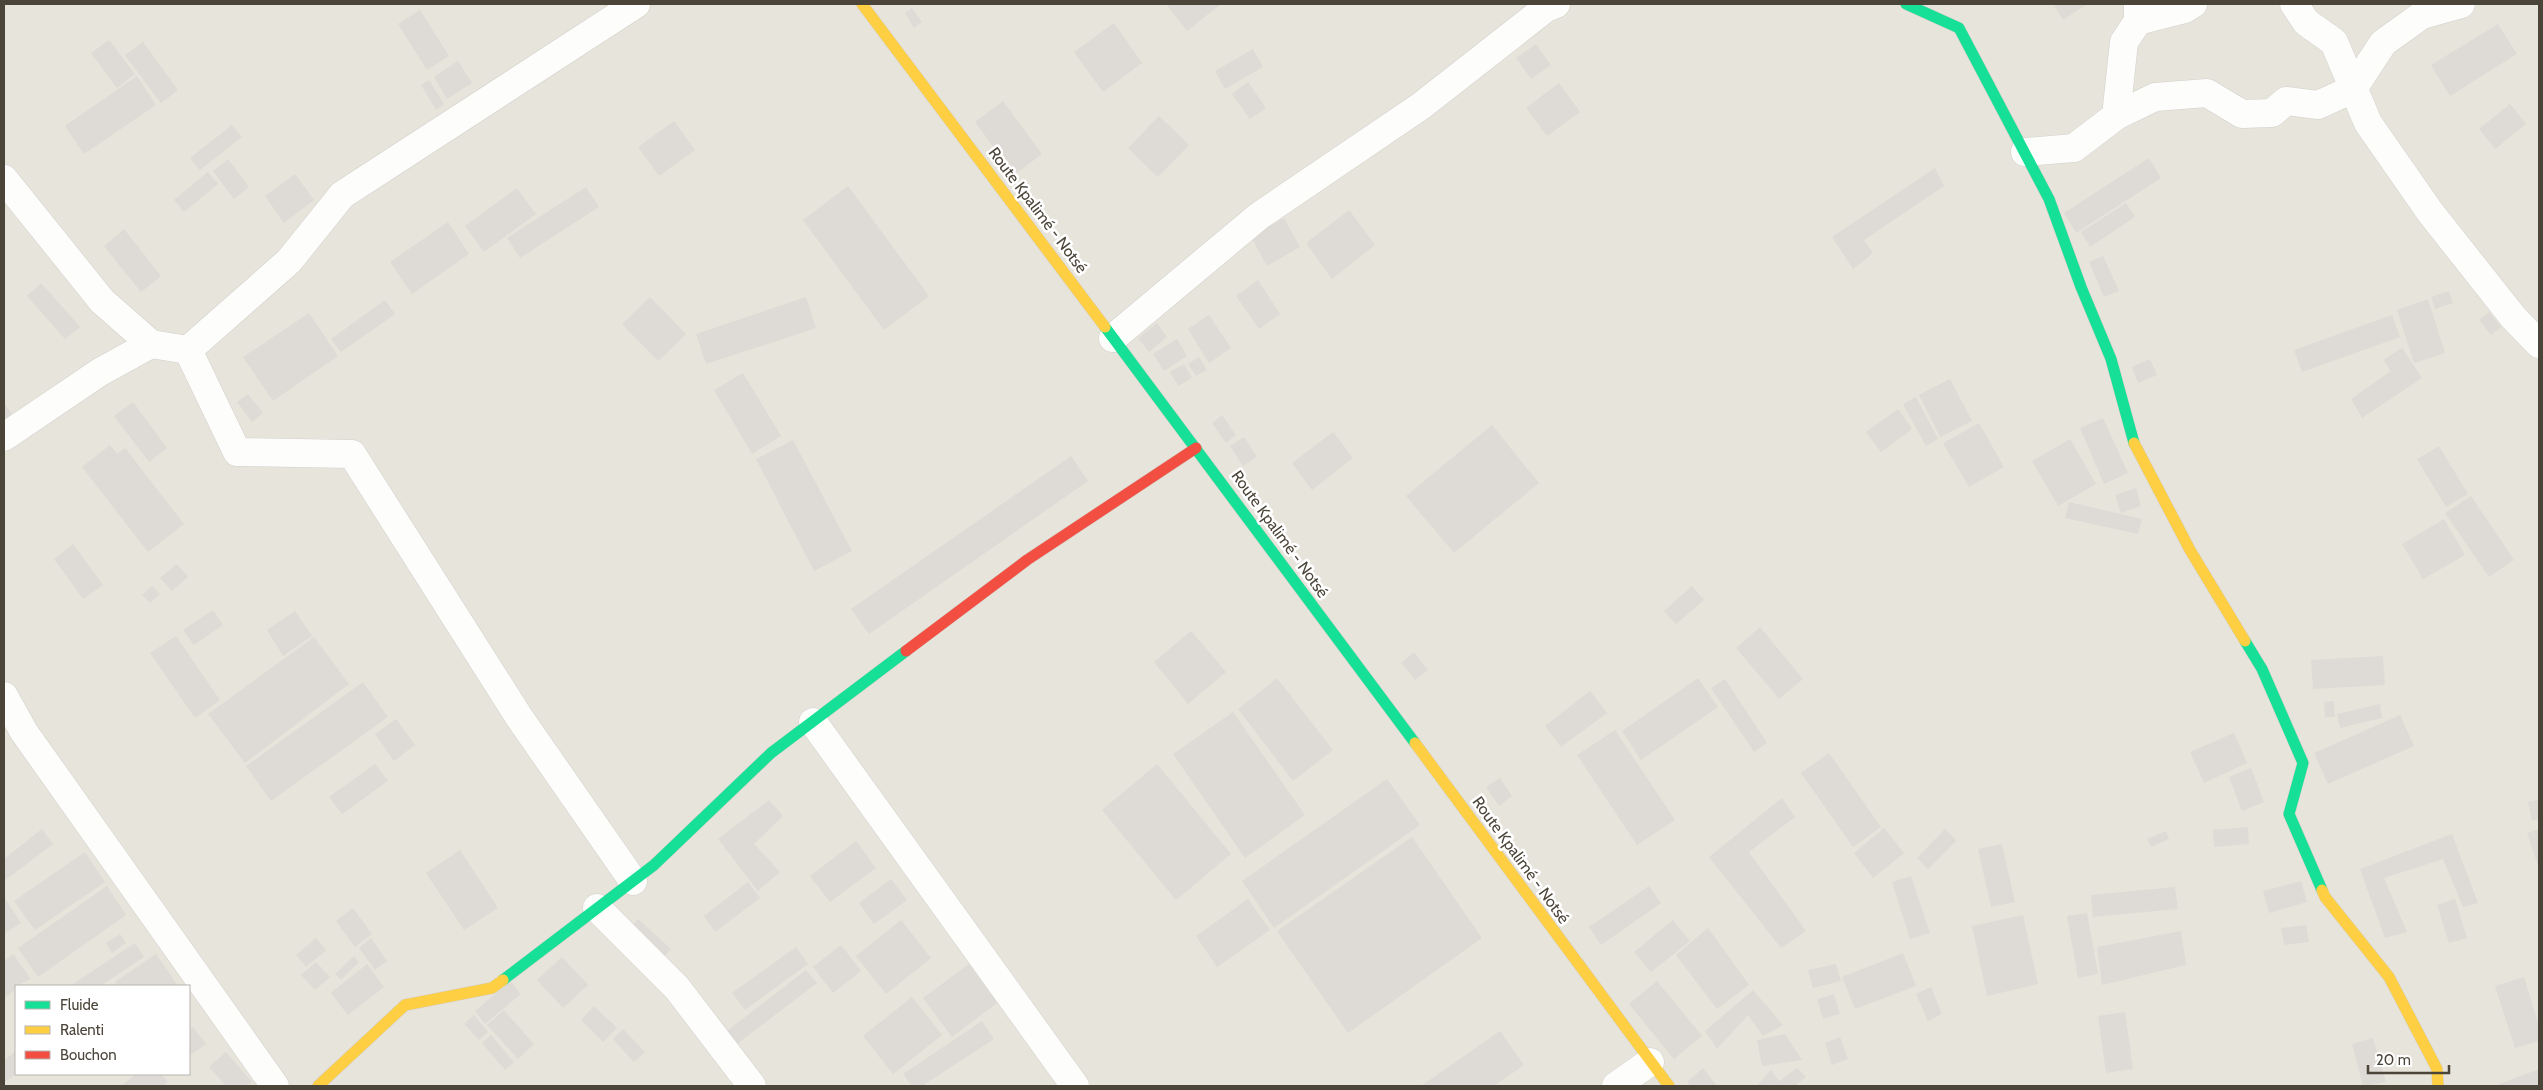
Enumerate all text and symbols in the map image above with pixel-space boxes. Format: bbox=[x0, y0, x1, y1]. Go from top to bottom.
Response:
street label: Route Kpalimé - Notsé bbox=[984, 143, 1092, 277]
street label: Route Kpalimé - Notsé bbox=[1227, 467, 1333, 601]
street label: Route Kpalimé - Notsé bbox=[1468, 793, 1574, 927]
legend bbox=[15, 985, 190, 1075]
text: Fluide bbox=[60, 996, 99, 1014]
text: Ralenti bbox=[60, 1021, 104, 1039]
scale bar bbox=[2368, 1042, 2449, 1074]
text: Bouchon bbox=[60, 1046, 117, 1064]
text: 20 m bbox=[2376, 1051, 2411, 1069]

